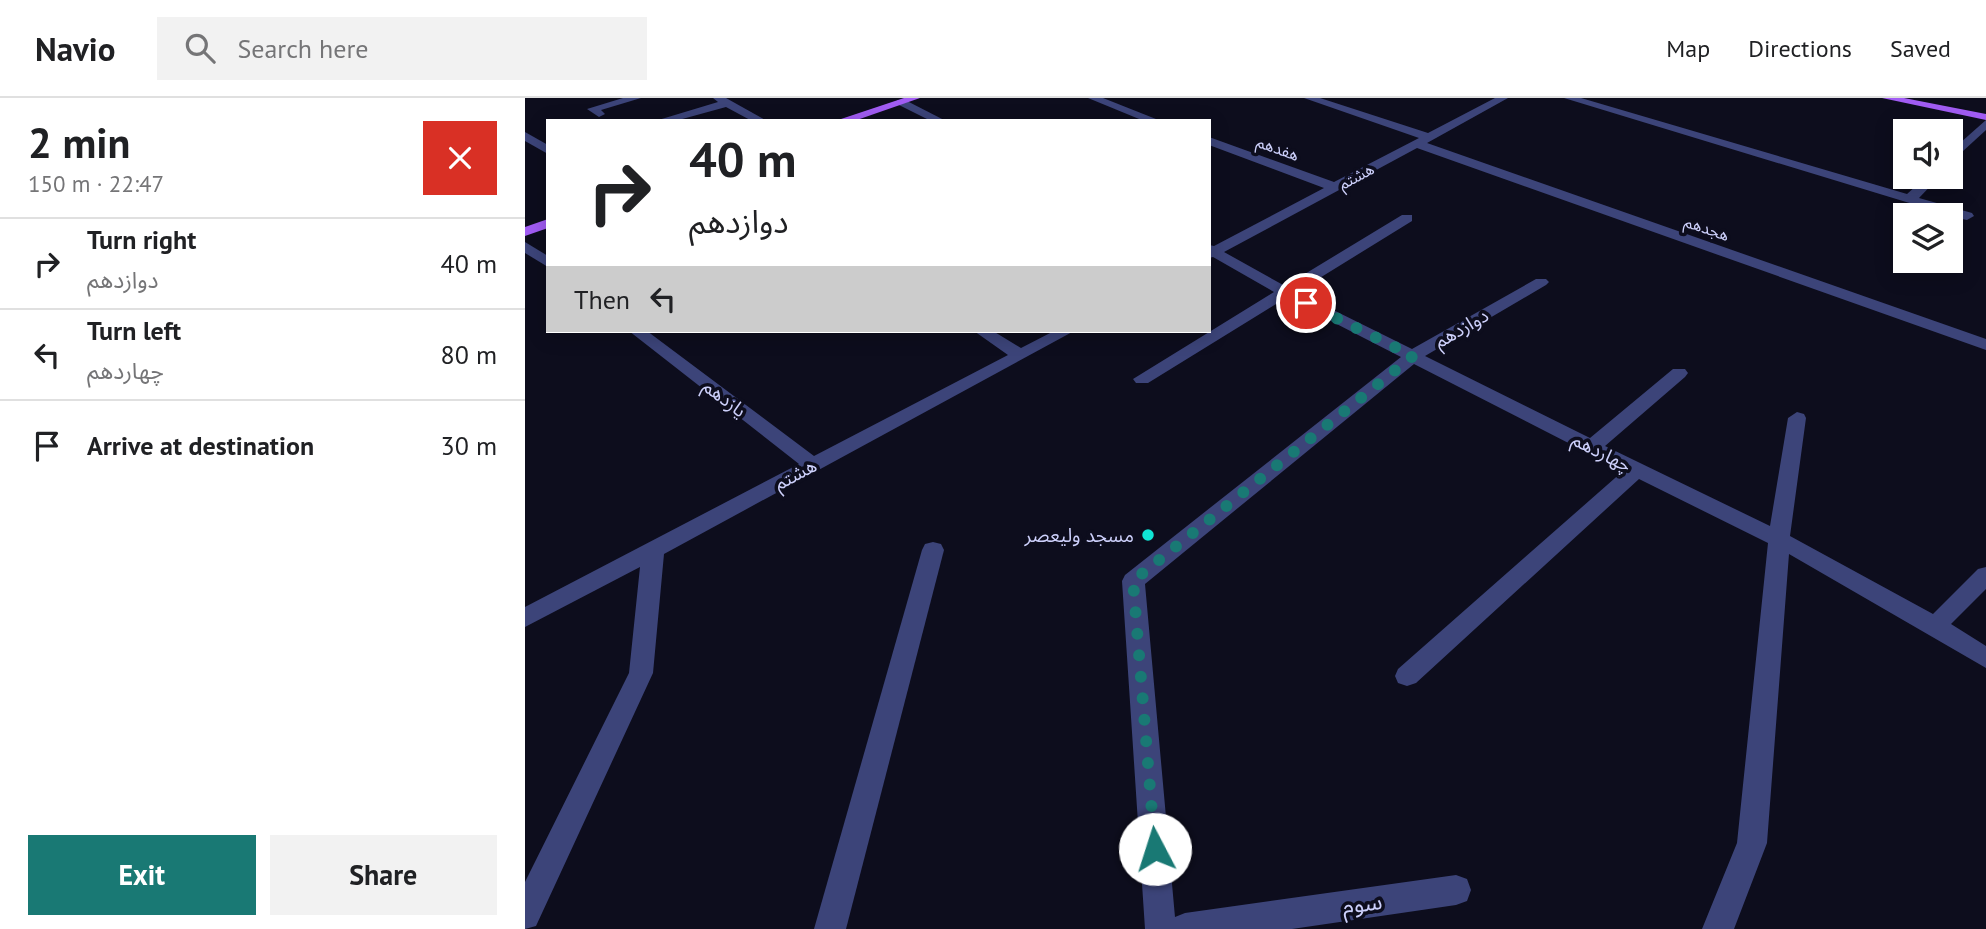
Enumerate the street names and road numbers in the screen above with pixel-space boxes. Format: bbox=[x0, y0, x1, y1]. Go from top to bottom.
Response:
street label: هفدهم bbox=[1253, 131, 1302, 168]
street label: هشتم bbox=[1335, 158, 1379, 196]
street label: هجدهم bbox=[1681, 211, 1732, 248]
street label: دوازدهم bbox=[1429, 303, 1494, 356]
street label: یازدهم bbox=[697, 374, 751, 425]
street label: چهاردهم bbox=[1567, 427, 1636, 480]
street label: هشتم bbox=[770, 453, 822, 498]
street label: سوم bbox=[1340, 886, 1384, 924]

